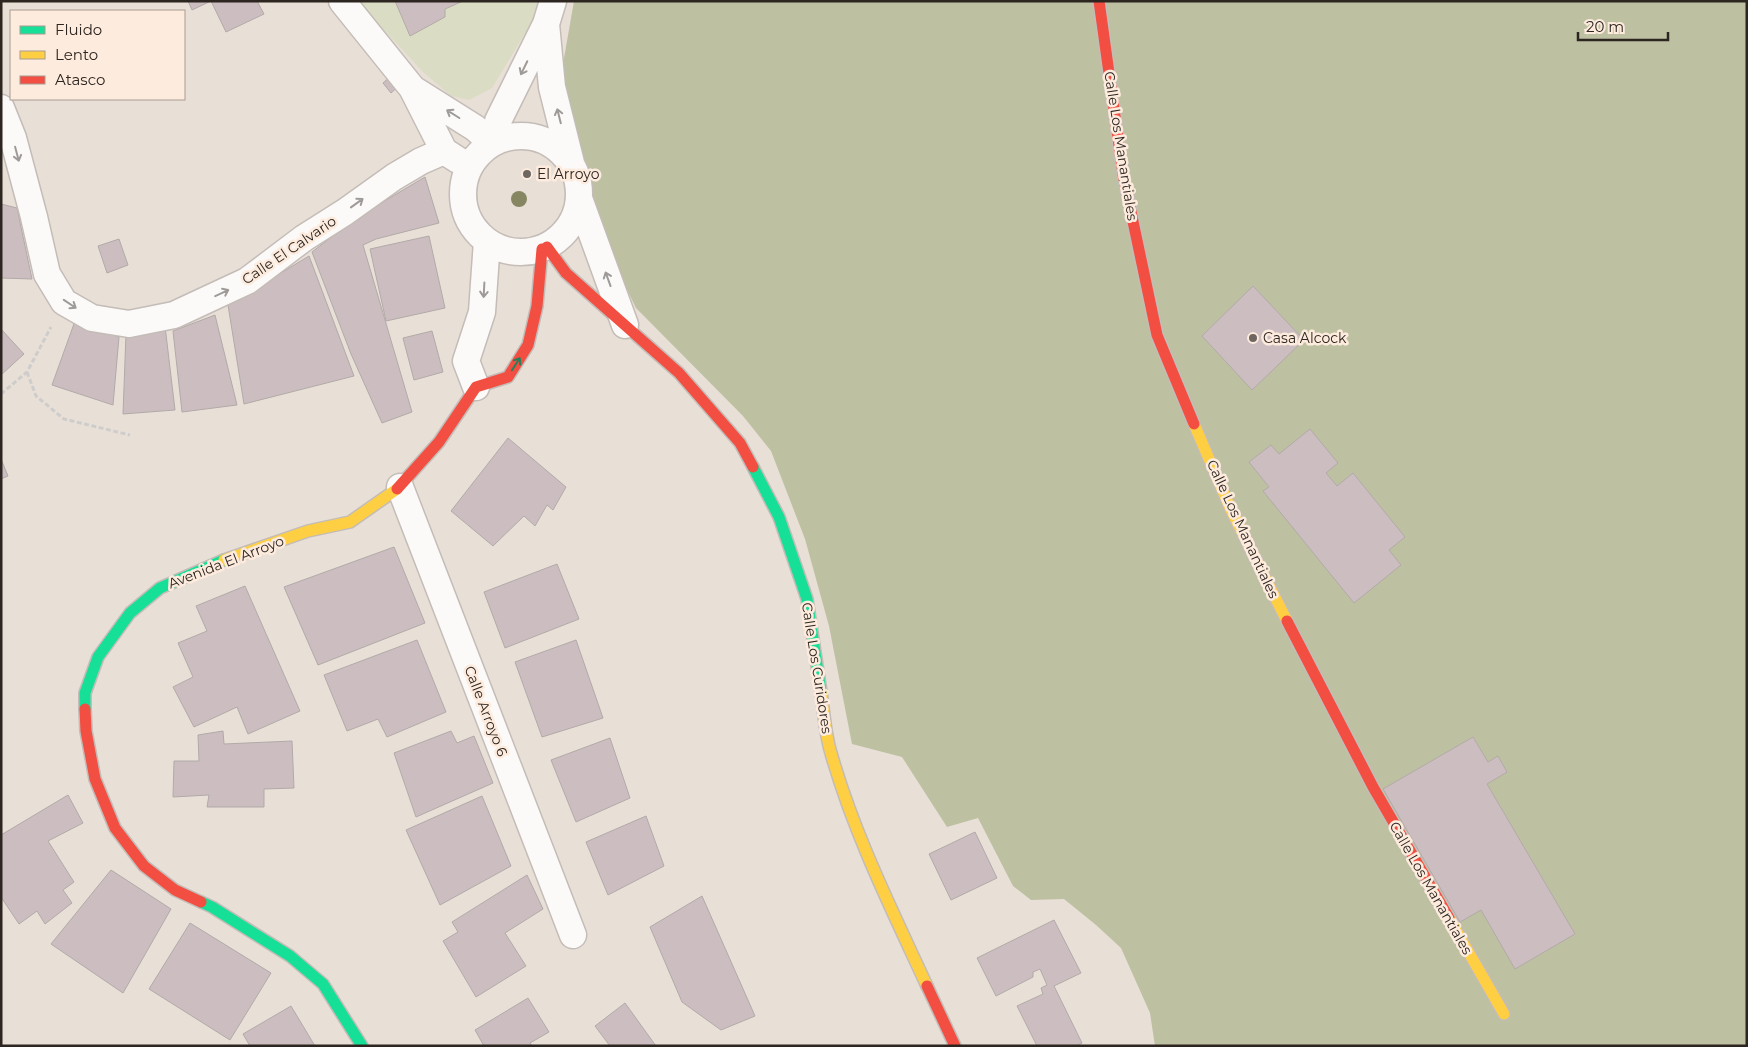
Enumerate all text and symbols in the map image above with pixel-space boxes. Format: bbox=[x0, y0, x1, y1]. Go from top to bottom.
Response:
legend bbox=[10, 10, 185, 100]
scale bar bbox=[1578, 10, 1668, 42]
text: 20 m bbox=[1586, 17, 1624, 36]
text: Fluido bbox=[55, 20, 102, 39]
text: Lento bbox=[55, 45, 98, 64]
one-way arrow bbox=[519, 60, 528, 75]
text: Atasco bbox=[55, 70, 105, 89]
street label: Calle Los Manantiales bbox=[1100, 70, 1142, 222]
one-way arrow bbox=[446, 109, 460, 119]
one-way arrow bbox=[554, 109, 563, 125]
one-way arrow bbox=[13, 145, 22, 161]
place label: El Arroyo bbox=[537, 165, 600, 183]
marker: El Arroyo bbox=[521, 168, 533, 180]
one-way arrow bbox=[350, 198, 364, 208]
street label: Calle El Calvario bbox=[238, 212, 340, 288]
one-way arrow bbox=[603, 272, 612, 287]
one-way arrow bbox=[479, 282, 488, 298]
one-way arrow bbox=[214, 287, 229, 297]
one-way arrow bbox=[62, 299, 76, 309]
place label: Casa Alcock bbox=[1263, 329, 1347, 347]
marker: Casa Alcock bbox=[1247, 332, 1259, 344]
one-way arrow bbox=[512, 357, 522, 371]
street label: Calle Los Manantiales bbox=[1203, 457, 1283, 601]
street label: Avenida El Arroyo bbox=[166, 532, 287, 592]
street label: Calle Los Curidores bbox=[798, 601, 836, 735]
street label: Calle Arroyo 6 bbox=[460, 663, 512, 759]
street label: Calle Los Manantiales bbox=[1386, 818, 1477, 958]

